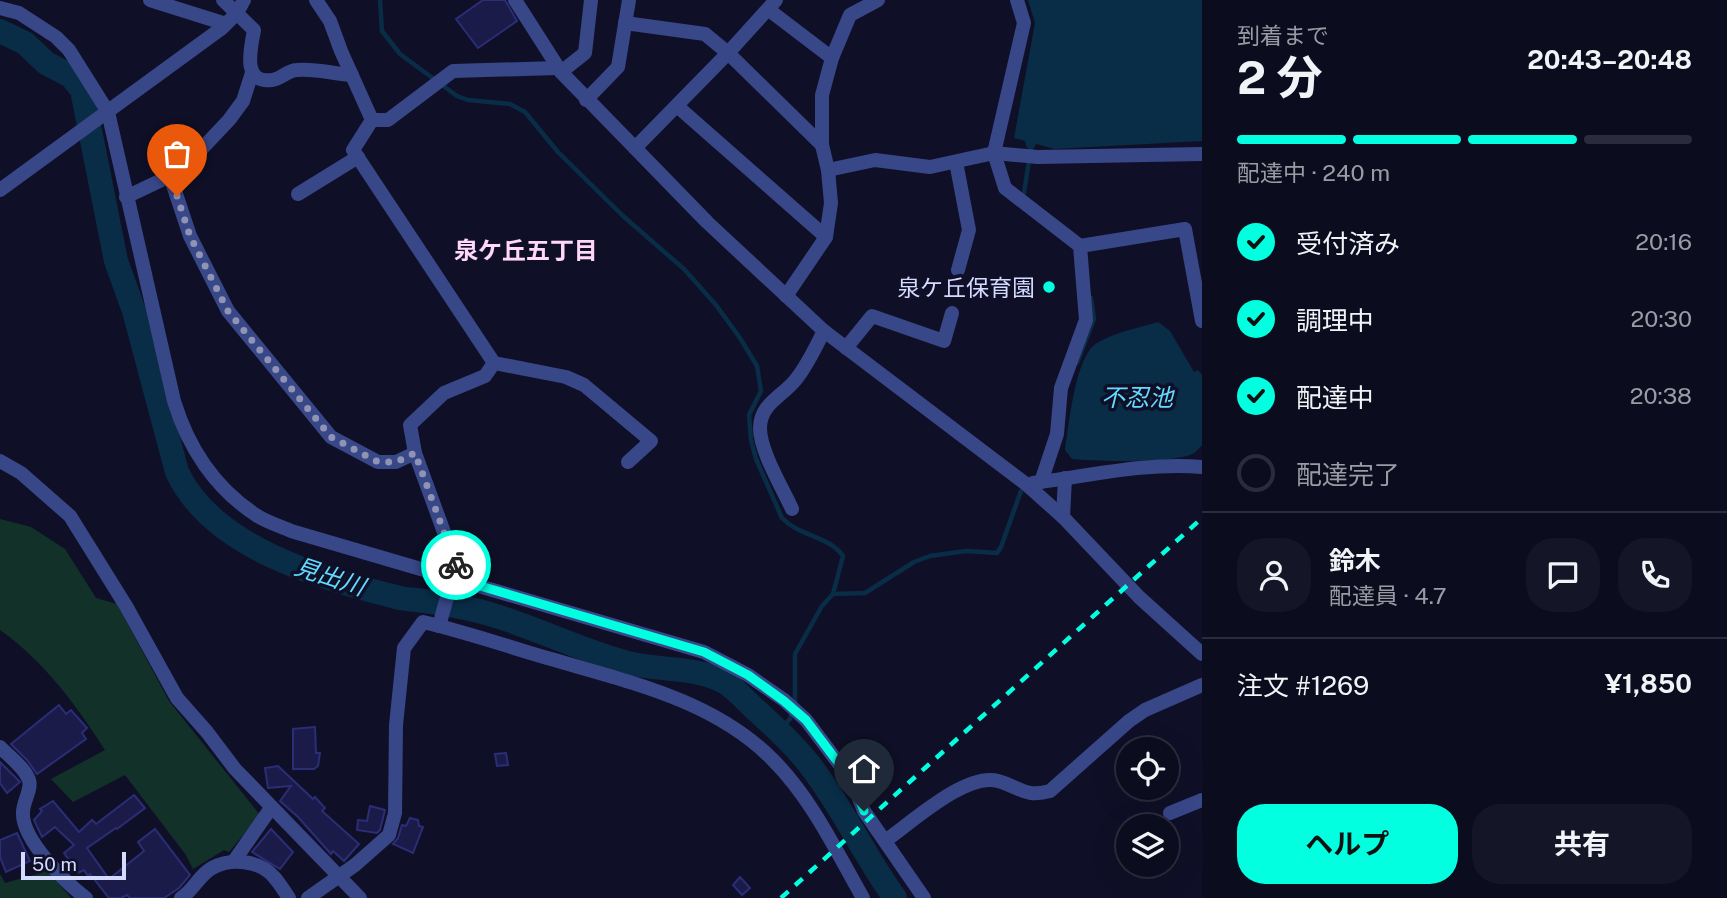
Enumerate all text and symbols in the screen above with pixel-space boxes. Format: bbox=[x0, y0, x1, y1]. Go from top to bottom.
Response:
text: 到着まで bbox=[1237, 22, 1329, 49]
text: 20:43–20:48 bbox=[1527, 44, 1692, 75]
text: 2 分 bbox=[1237, 50, 1323, 104]
pin bbox=[147, 124, 207, 196]
icon: bag bbox=[158, 135, 196, 173]
text: 配達中 · 240 m bbox=[1237, 159, 1390, 186]
icon: check bbox=[1237, 223, 1275, 261]
text: 受付済み bbox=[1296, 228, 1400, 259]
text: 20:16 bbox=[1635, 228, 1692, 255]
district label: 泉ケ丘五丁目 bbox=[454, 236, 598, 264]
place label: 泉ケ丘保育園 bbox=[897, 274, 1035, 301]
marker: 泉ケ丘保育園 bbox=[1041, 279, 1057, 295]
icon: check bbox=[1237, 300, 1275, 338]
text: 調理中 bbox=[1296, 305, 1374, 336]
text: 20:30 bbox=[1631, 305, 1692, 332]
icon: check bbox=[1237, 377, 1275, 415]
text: 配達中 bbox=[1296, 382, 1374, 413]
text: 20:38 bbox=[1630, 382, 1692, 409]
water label: 不忍池 bbox=[1101, 383, 1175, 411]
text: 配達完了 bbox=[1296, 459, 1400, 490]
courier bbox=[421, 530, 491, 600]
button: person bbox=[1237, 538, 1311, 612]
button: chat bbox=[1526, 538, 1600, 612]
button: phone bbox=[1618, 538, 1692, 612]
text: 鈴木 bbox=[1329, 545, 1381, 576]
icon: bike bbox=[437, 546, 475, 584]
water label: 見出川 bbox=[291, 552, 371, 601]
text: 配達員 · 4.7 bbox=[1329, 582, 1447, 609]
text: ¥1,850 bbox=[1605, 668, 1692, 699]
text: 注文 #1269 bbox=[1237, 670, 1369, 701]
map controls bbox=[1116, 737, 1179, 877]
button: locate bbox=[1116, 737, 1179, 800]
pin bbox=[834, 739, 894, 811]
icon: home bbox=[845, 750, 883, 788]
button: ヘルプ bbox=[1237, 804, 1458, 884]
button: 共有 bbox=[1472, 804, 1692, 884]
button: layers bbox=[1116, 814, 1179, 877]
scale bar bbox=[21, 849, 126, 881]
text: 50 m bbox=[32, 853, 77, 875]

